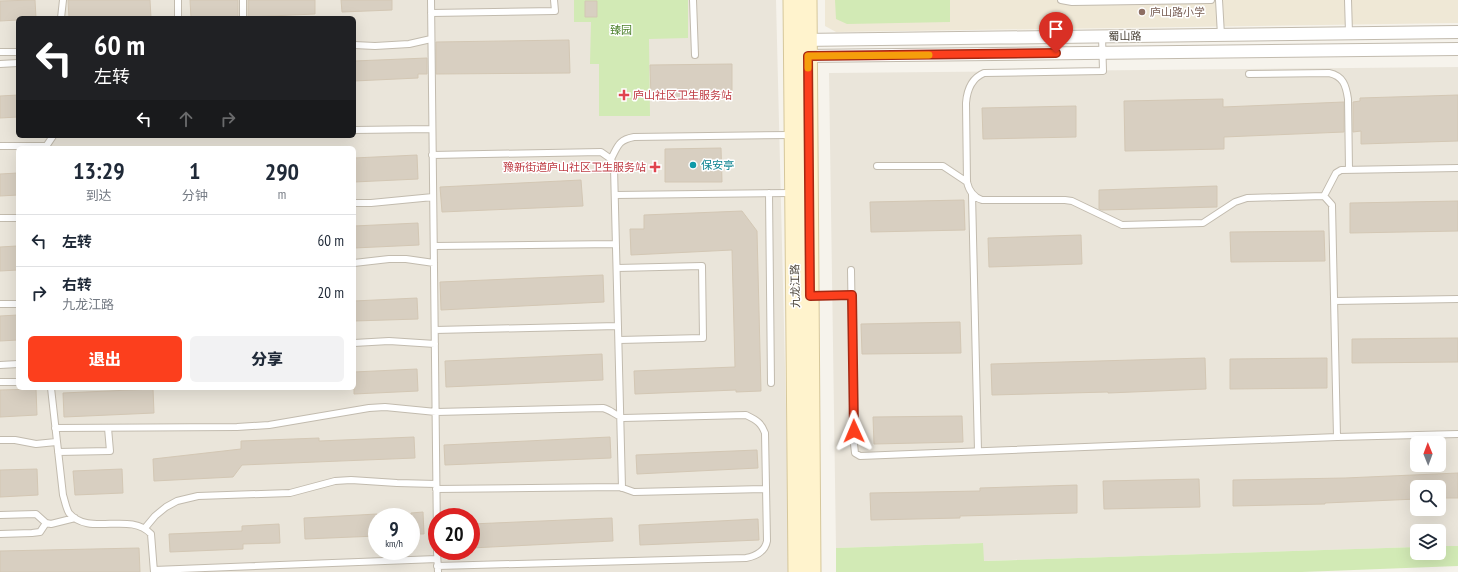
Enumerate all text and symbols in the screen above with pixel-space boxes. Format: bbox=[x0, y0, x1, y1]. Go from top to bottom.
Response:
place label: 庐山路小学 bbox=[1150, 5, 1205, 19]
marker: 庐山路小学 bbox=[1137, 7, 1147, 17]
pin bbox=[1039, 12, 1073, 53]
icon: arrive bbox=[1045, 18, 1067, 40]
park label: 臻园 bbox=[610, 23, 632, 37]
text: 60 m bbox=[94, 26, 145, 63]
street label: 蜀山路 bbox=[1108, 29, 1142, 43]
icon: left bbox=[28, 32, 80, 84]
text: 左转 bbox=[94, 65, 130, 88]
place label: 庐山社区卫生服务站 bbox=[633, 88, 732, 102]
marker: 庐山社区卫生服务站 bbox=[618, 89, 630, 101]
icon: left bbox=[133, 108, 155, 130]
icon: ahead bbox=[175, 108, 197, 130]
icon: right bbox=[217, 108, 239, 130]
text: 13:29 bbox=[73, 155, 125, 186]
text: 1 bbox=[189, 155, 200, 186]
text: 290 bbox=[265, 156, 299, 187]
place label: 保安亭 bbox=[701, 158, 734, 172]
place label: 豫新街道庐山社区卫生服务站 bbox=[503, 160, 646, 174]
marker: 保安亭 bbox=[688, 160, 698, 170]
marker: 豫新街道庐山社区卫生服务站 bbox=[649, 161, 661, 173]
text: m bbox=[278, 186, 286, 203]
text: 到达 bbox=[86, 187, 112, 204]
text: 分钟 bbox=[182, 187, 208, 204]
icon: left bbox=[28, 230, 50, 252]
text: 60 m bbox=[318, 231, 344, 250]
text: 左转 bbox=[62, 232, 92, 251]
street label: 九龙江路 bbox=[788, 264, 802, 308]
text: 右转 bbox=[62, 275, 92, 294]
icon: right bbox=[28, 282, 50, 304]
text: 20 m bbox=[318, 283, 344, 302]
text: 九龙江路 bbox=[62, 296, 114, 313]
button: 退出 bbox=[28, 336, 182, 382]
button: 分享 bbox=[190, 336, 344, 382]
position arrow bbox=[833, 410, 875, 452]
north arrow bbox=[1410, 436, 1446, 472]
map controls bbox=[1410, 436, 1446, 560]
button: search bbox=[1410, 480, 1446, 516]
speed limit sign: 20 bbox=[428, 508, 480, 560]
text: 9 bbox=[389, 516, 399, 542]
button: layers bbox=[1410, 524, 1446, 560]
text: km/h bbox=[385, 537, 403, 550]

